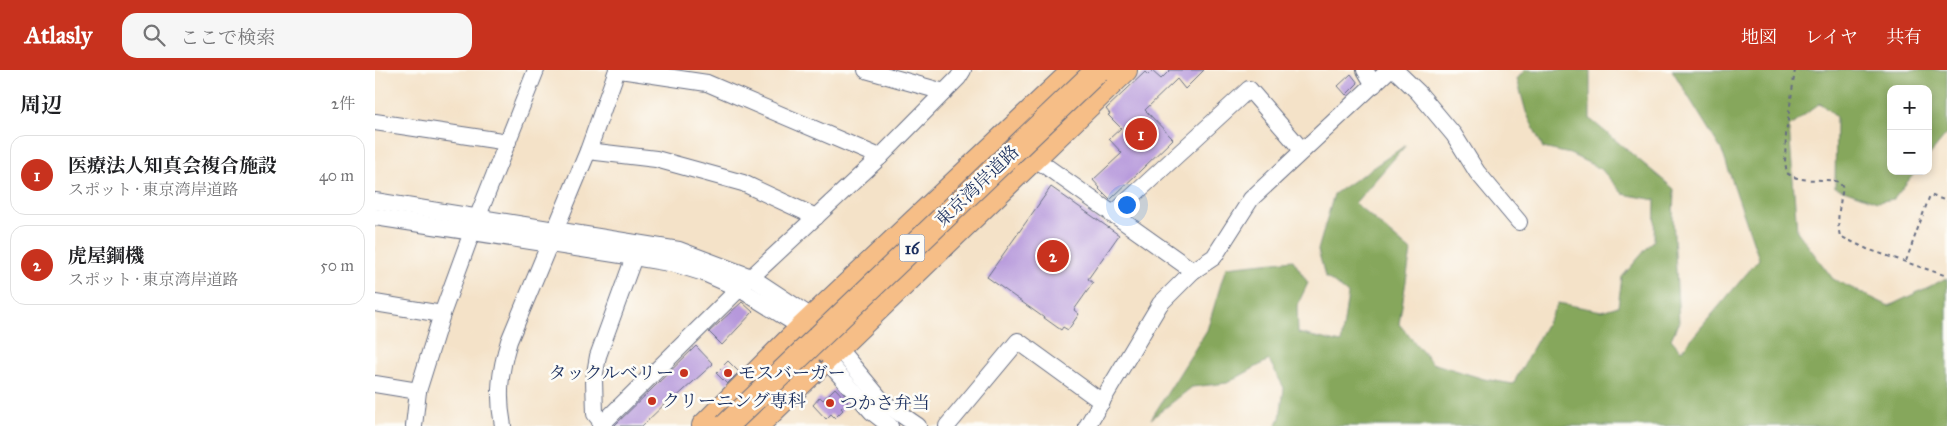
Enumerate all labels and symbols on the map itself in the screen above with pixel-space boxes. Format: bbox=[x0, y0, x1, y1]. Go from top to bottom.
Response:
pin: 1 bbox=[1125, 115, 1157, 153]
street label: 東京湾岸道路 bbox=[931, 141, 1023, 231]
your location bbox=[1114, 192, 1140, 218]
road number: 16 bbox=[899, 234, 925, 262]
pin: 2 bbox=[1037, 237, 1069, 275]
place label: タックルベリー bbox=[549, 362, 674, 384]
place label: モスバーガー bbox=[738, 362, 846, 384]
marker: タックルベリー bbox=[678, 367, 690, 379]
marker: モスバーガー bbox=[722, 367, 734, 379]
place label: クリーニング専科 bbox=[662, 390, 806, 412]
place label: つかさ弁当 bbox=[840, 392, 930, 414]
marker: クリーニング専科 bbox=[646, 395, 658, 407]
marker: つかさ弁当 bbox=[824, 397, 836, 409]

